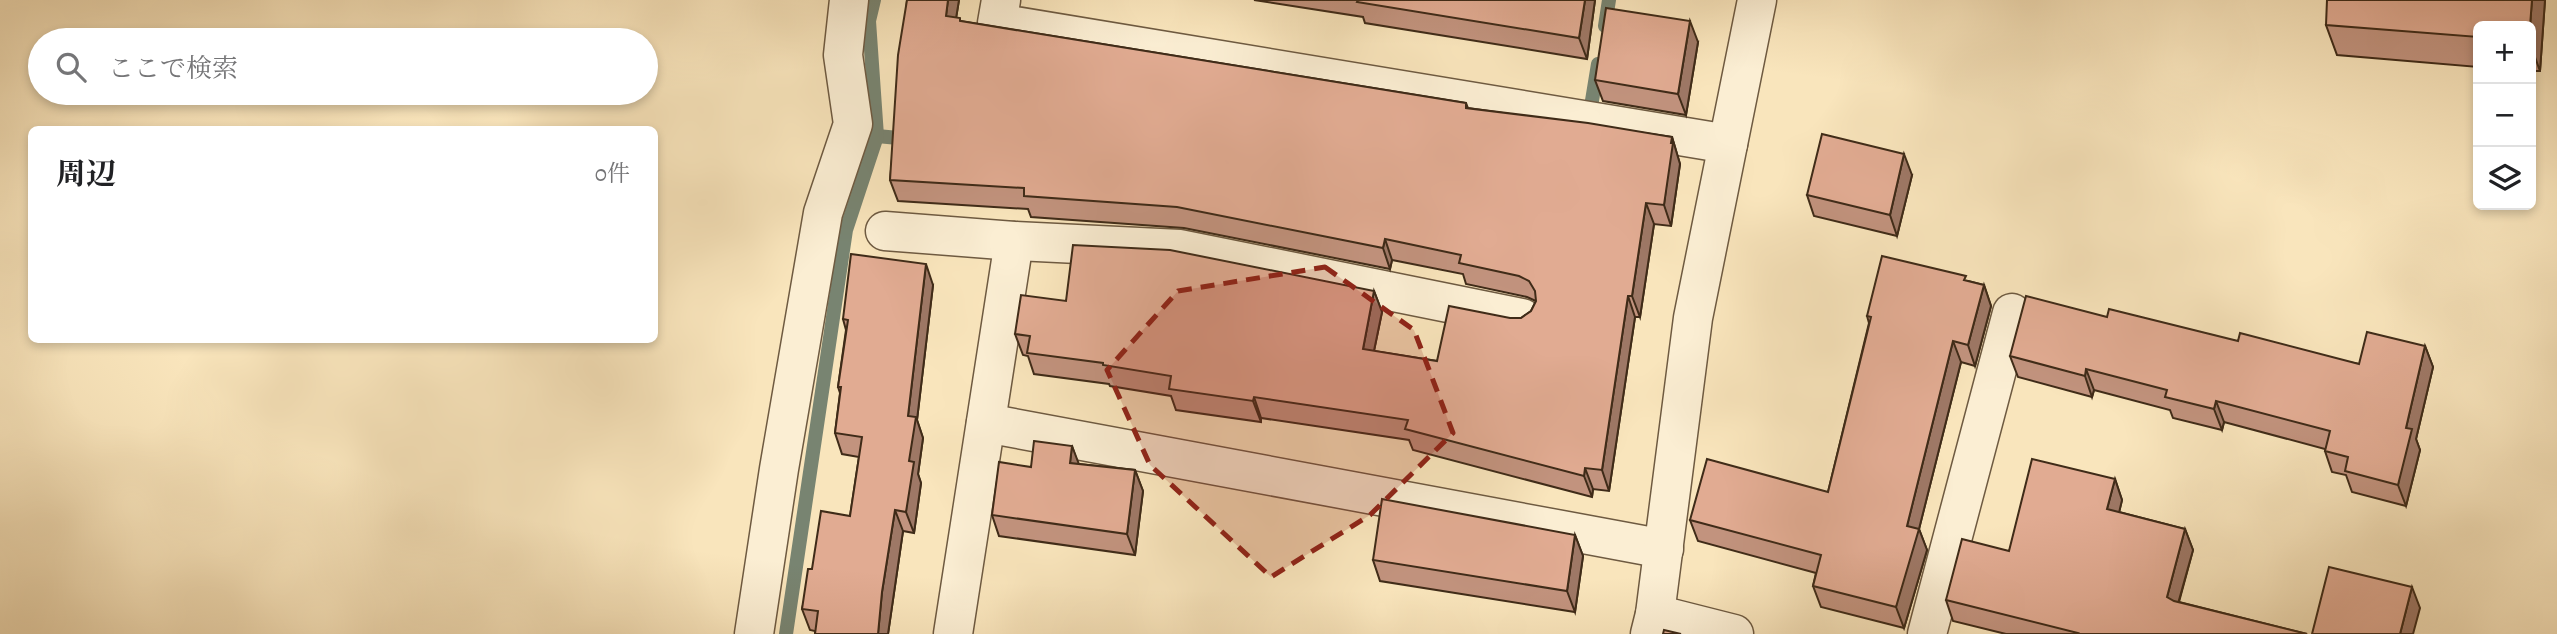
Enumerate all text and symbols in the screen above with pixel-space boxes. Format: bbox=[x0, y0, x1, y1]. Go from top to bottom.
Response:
map controls bbox=[2473, 21, 2536, 210]
button: + bbox=[2473, 21, 2536, 84]
search box bbox=[28, 28, 658, 105]
icon: search bbox=[52, 48, 90, 86]
text: ここで検索 bbox=[108, 51, 238, 86]
button: − bbox=[2473, 84, 2536, 147]
button: layers bbox=[2473, 147, 2536, 210]
text: 周辺 bbox=[56, 154, 116, 194]
text: 0件 bbox=[595, 158, 630, 189]

